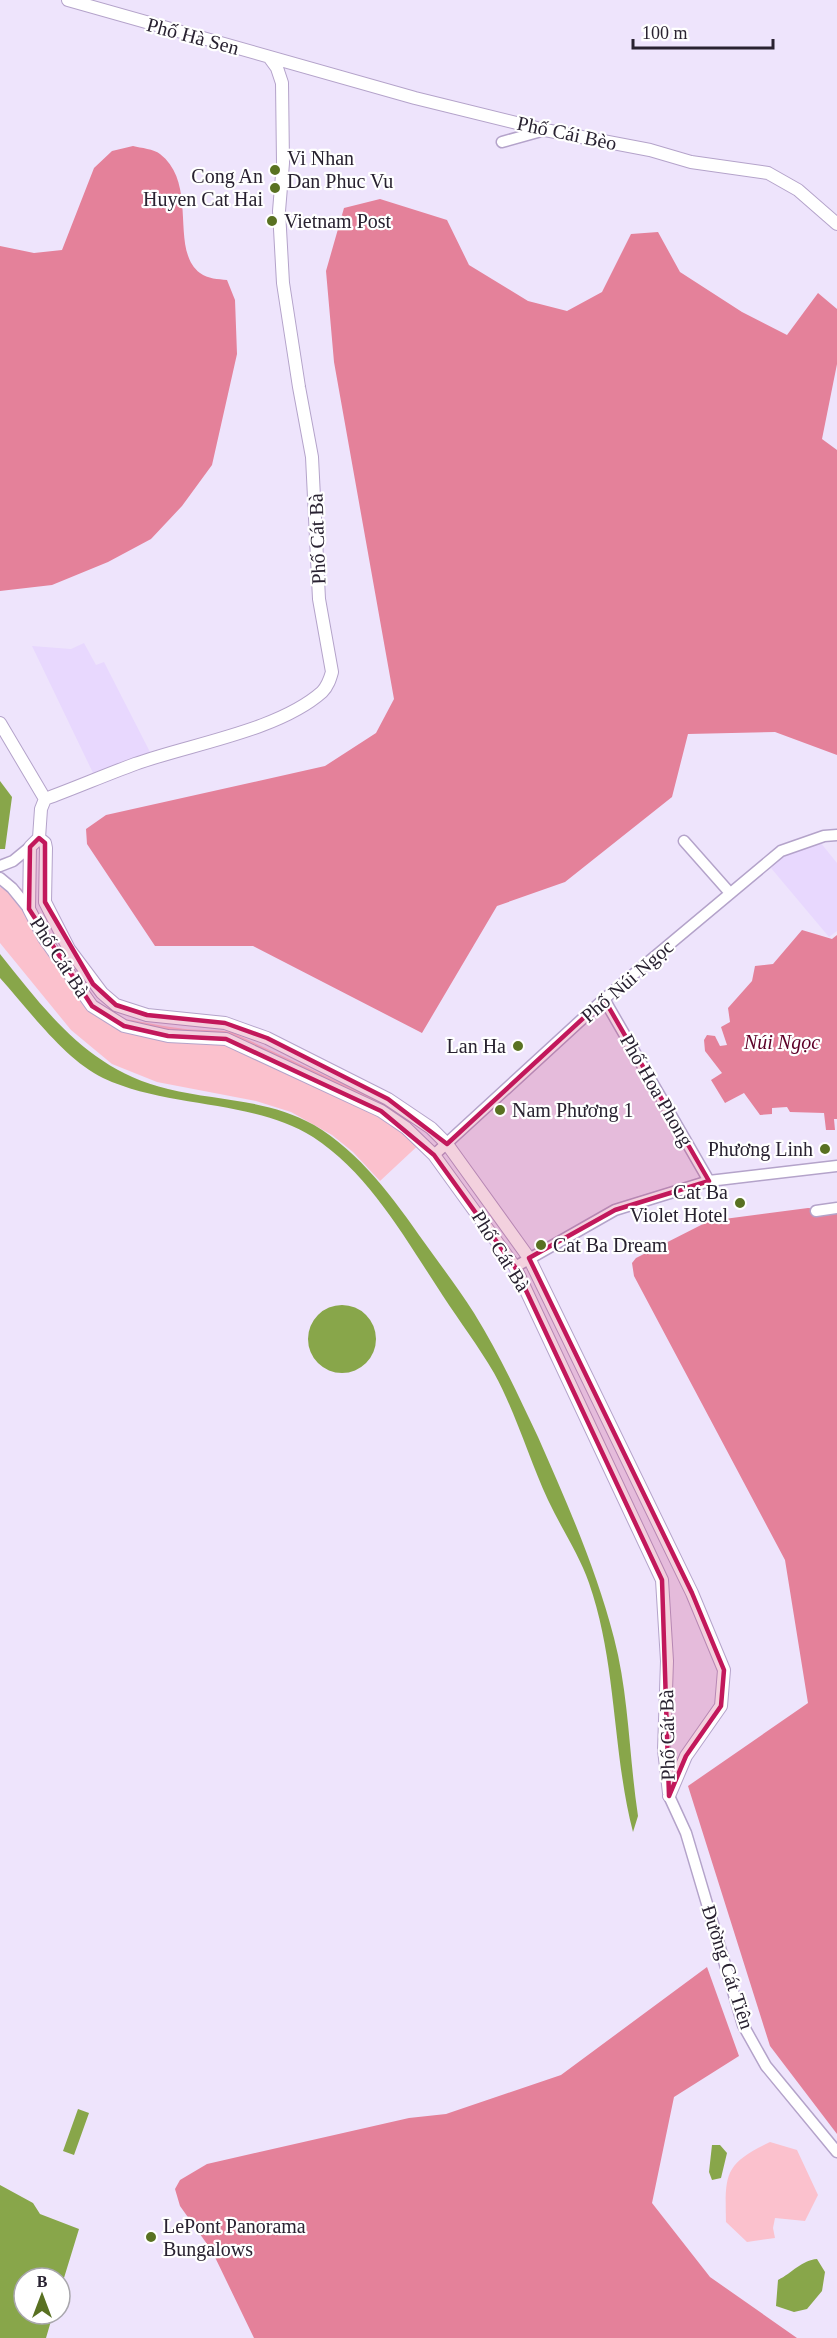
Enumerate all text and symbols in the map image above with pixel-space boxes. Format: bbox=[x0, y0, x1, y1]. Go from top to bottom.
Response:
scale bar bbox=[633, 12, 772, 50]
street label: Phố Hà Sen bbox=[145, 13, 241, 59]
text: 100 m bbox=[642, 23, 688, 43]
street label: Phố Cái Bèo bbox=[515, 112, 619, 154]
place label: Vi Nhan Dan Phuc Vu bbox=[287, 147, 393, 192]
marker: Vi Nhan Dan Phuc Vu bbox=[268, 163, 282, 177]
place label: Cong An Huyen Cat Hai bbox=[143, 165, 263, 211]
marker: Cong An Huyen Cat Hai bbox=[268, 181, 282, 195]
place label: Vietnam Post bbox=[284, 210, 392, 232]
marker: Vietnam Post bbox=[265, 214, 279, 228]
street label: Phố Cát Bà bbox=[304, 493, 330, 585]
street label: Phố Cát Bà bbox=[26, 913, 94, 1001]
street label: Phố Núi Ngọc bbox=[577, 935, 678, 1028]
street label: Phố Hoa Phong bbox=[615, 1030, 698, 1150]
park label: Núi Ngọc bbox=[743, 1031, 820, 1054]
place label: Lan Ha bbox=[447, 1035, 506, 1057]
marker: Lan Ha bbox=[511, 1039, 525, 1053]
place label: Nam Phương 1 bbox=[512, 1099, 633, 1122]
marker: Nam Phương 1 bbox=[493, 1103, 507, 1117]
place label: Phương Linh bbox=[708, 1138, 813, 1161]
marker: Phương Linh bbox=[818, 1142, 832, 1156]
place label: Cat Ba Violet Hotel bbox=[630, 1181, 728, 1226]
marker: Cat Ba Violet Hotel bbox=[733, 1196, 747, 1210]
street label: Phố Cát Bà bbox=[468, 1207, 535, 1296]
place label: Cat Ba Dream bbox=[553, 1234, 668, 1256]
marker: Cat Ba Dream bbox=[534, 1238, 548, 1252]
street label: Phố Cát Bà bbox=[655, 1689, 679, 1781]
street label: Đường Cát Tiên bbox=[697, 1902, 758, 2032]
place label: LePont Panorama Bungalows bbox=[163, 2215, 306, 2261]
marker: LePont Panorama Bungalows bbox=[144, 2230, 158, 2244]
north arrow bbox=[12, 2266, 72, 2326]
text: B bbox=[37, 2273, 48, 2290]

